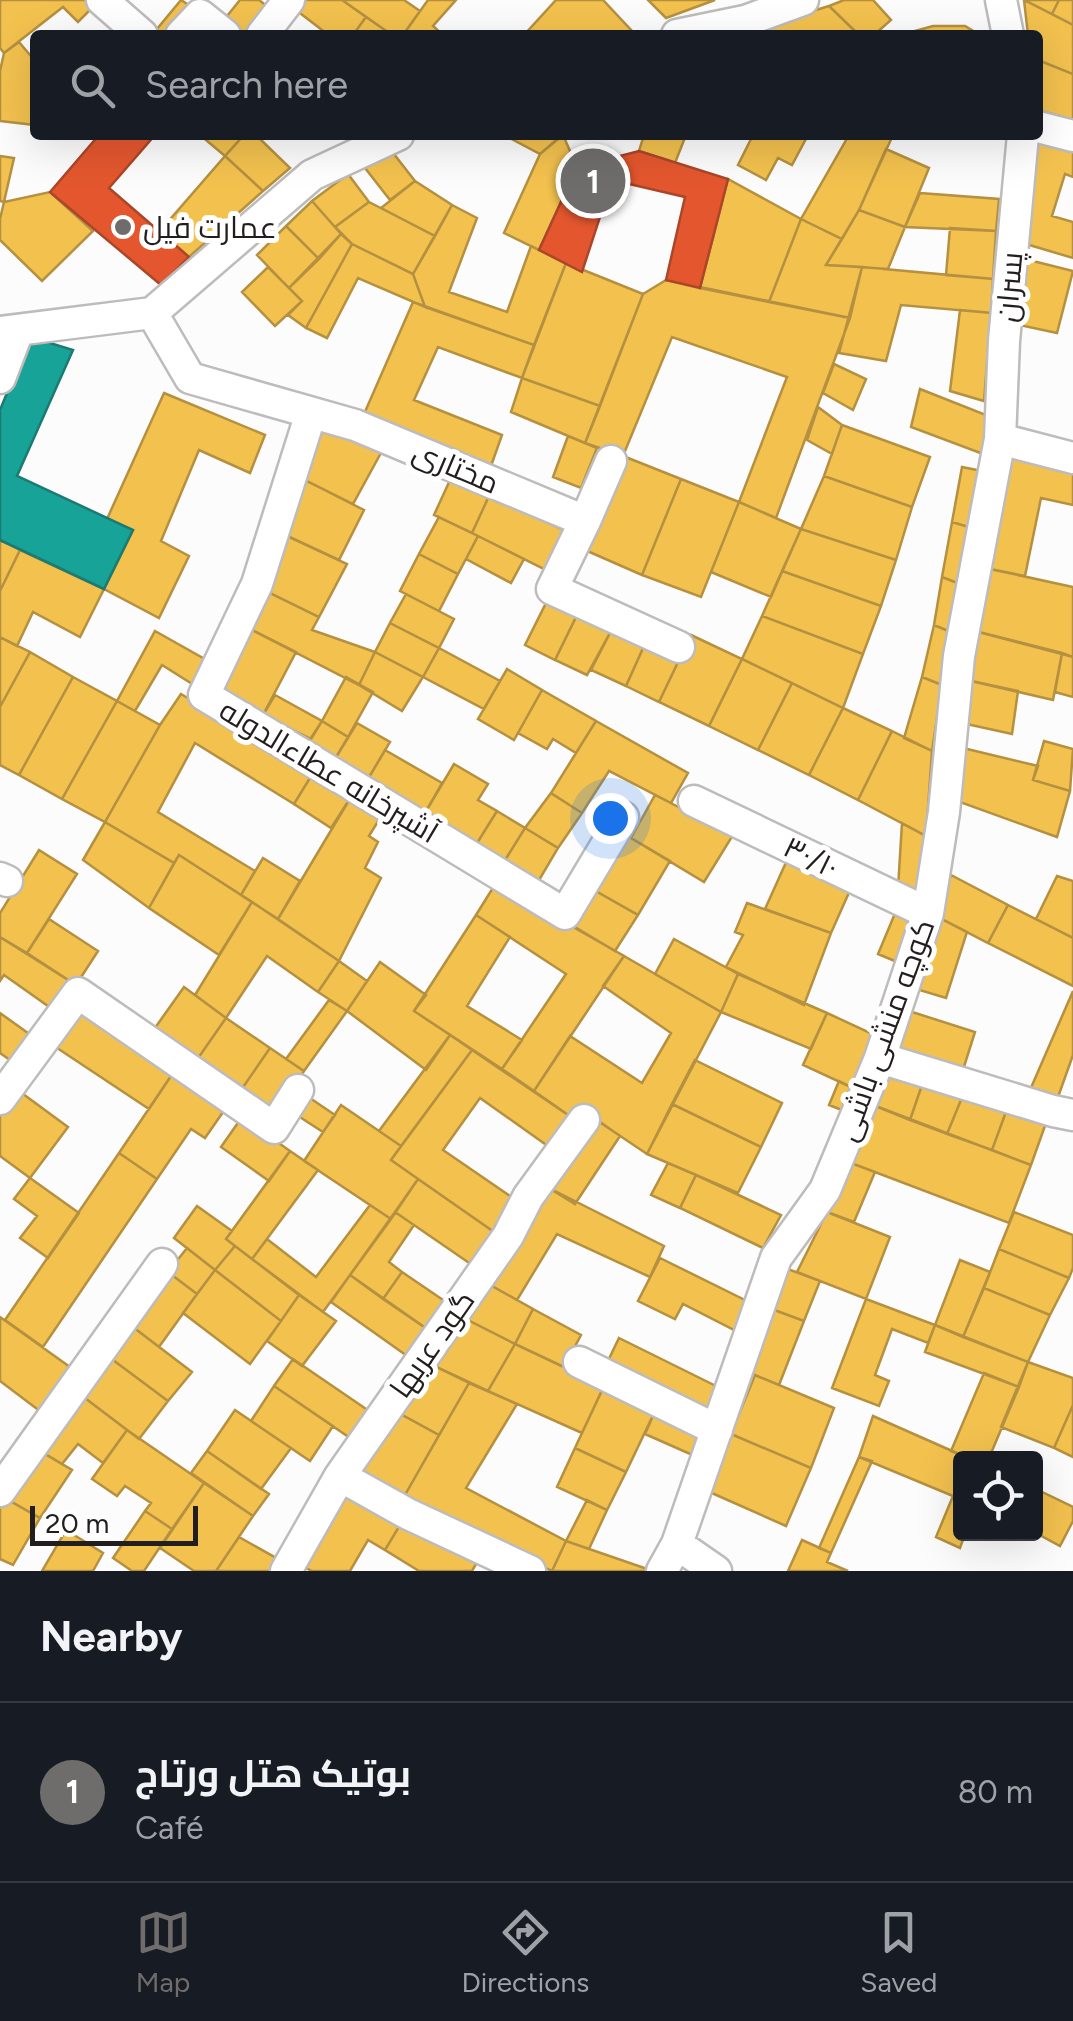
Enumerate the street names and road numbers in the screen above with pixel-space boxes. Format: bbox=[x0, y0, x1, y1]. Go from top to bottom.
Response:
street label: پسران bbox=[988, 250, 1031, 324]
street label: مختاری bbox=[407, 432, 505, 502]
street label: آشپرخانه عطاءالدوله bbox=[212, 691, 445, 852]
street label: ۳۰/۱۰ bbox=[778, 828, 844, 886]
street label: کوچه منشی باشی bbox=[828, 914, 943, 1146]
street label: گود عربها bbox=[382, 1283, 482, 1405]

